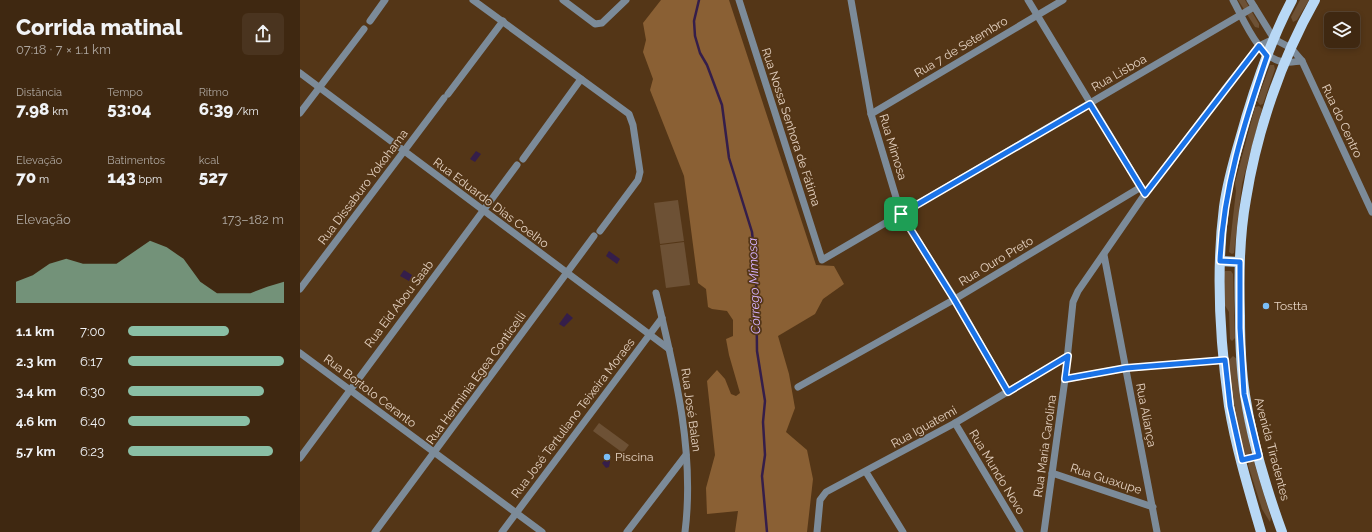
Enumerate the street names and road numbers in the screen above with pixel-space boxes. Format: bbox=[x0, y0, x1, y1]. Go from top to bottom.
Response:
street label: Rua 7 de Setembro bbox=[912, 14, 1010, 80]
street label: Rua Nossa Senhora de Fátima bbox=[759, 46, 823, 208]
street label: Rua Lisboa bbox=[1089, 52, 1149, 94]
street label: Rua do Centro bbox=[1319, 82, 1365, 160]
street label: Rua Mimosa bbox=[876, 112, 910, 182]
street label: Rua Dissaburo Yokohama bbox=[315, 127, 411, 247]
street label: Rua Eduardo Dias Coelho bbox=[431, 155, 551, 251]
street label: Rua Ouro Preto bbox=[956, 233, 1036, 289]
street label: Rua Eid Abou Saab bbox=[362, 258, 436, 350]
street label: Rua Herminia Egea Conticelli bbox=[423, 309, 529, 447]
street label: Rua José Tertuliano Teixeira Moraes bbox=[508, 335, 638, 501]
street label: Rua Bortolo Ceranto bbox=[321, 352, 419, 430]
street label: Rua José Balan bbox=[678, 367, 704, 453]
street label: Rua Aliança bbox=[1133, 382, 1159, 448]
street label: Rua Maria Carolina bbox=[1031, 394, 1059, 498]
street label: Avenida Tiradentes bbox=[1252, 396, 1293, 502]
street label: Rua Iguatemi bbox=[889, 403, 959, 451]
street label: Rua Mundo Novo bbox=[966, 427, 1028, 517]
street label: Rua Guaxupe bbox=[1068, 461, 1144, 497]

